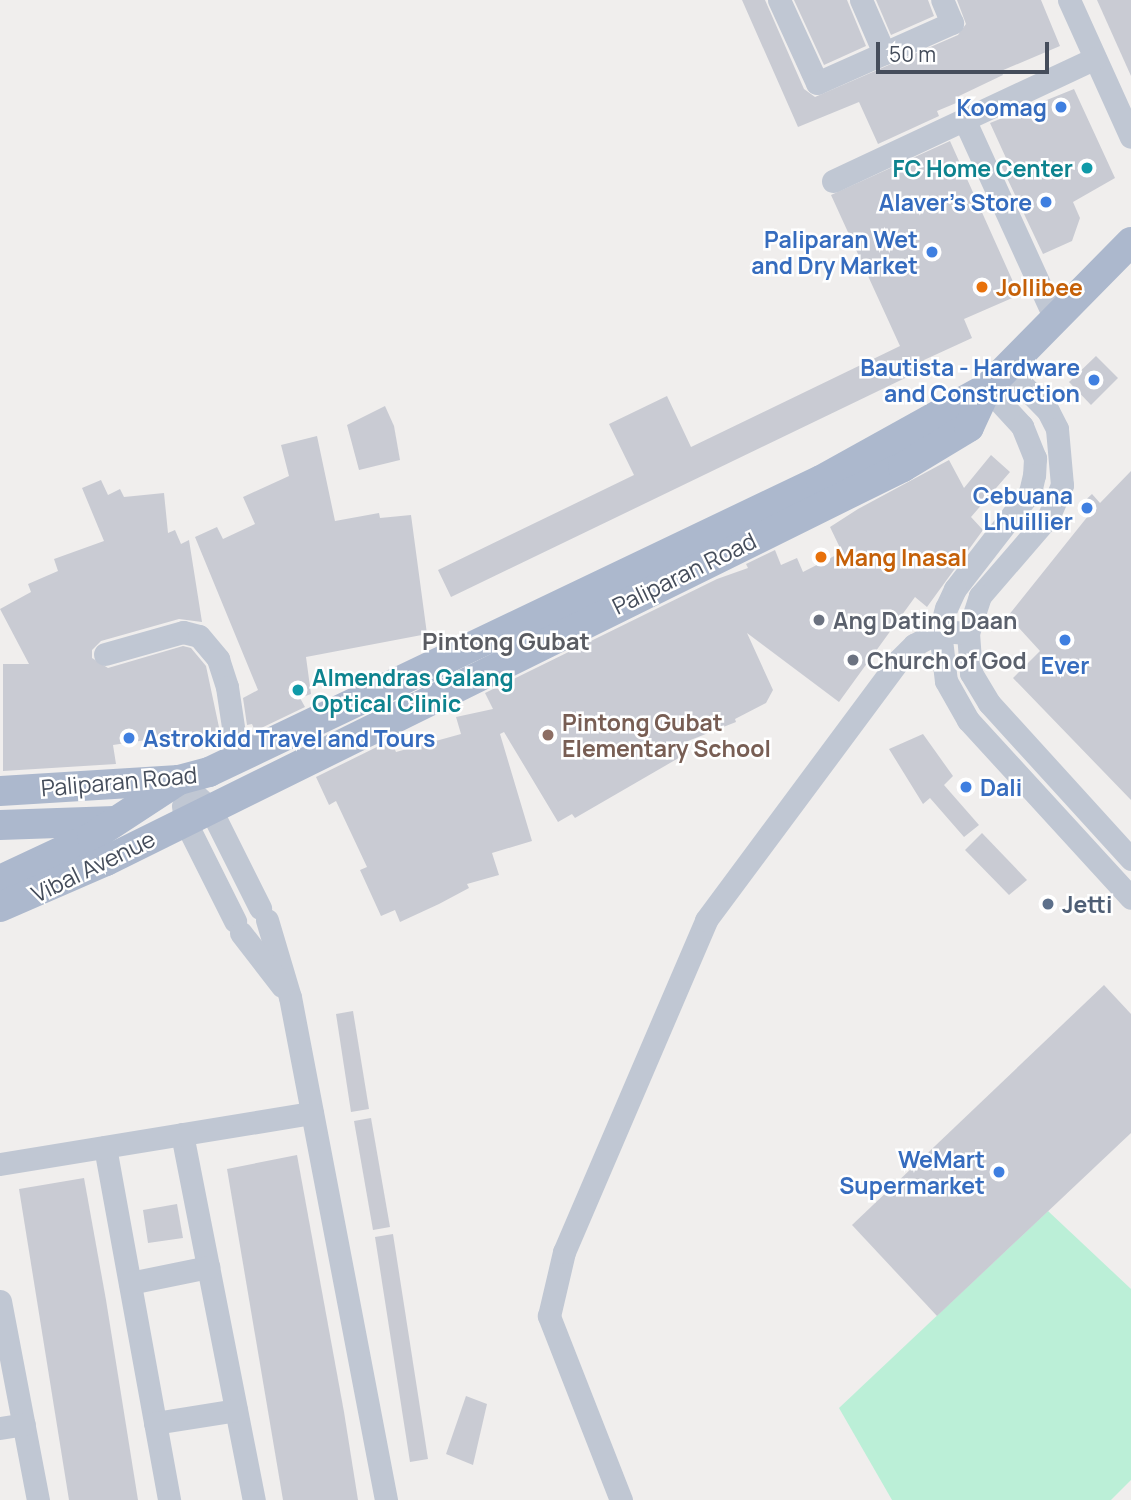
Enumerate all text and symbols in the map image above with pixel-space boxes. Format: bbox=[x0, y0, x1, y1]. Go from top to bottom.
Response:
scale bar bbox=[879, 28, 1052, 72]
text: 50 m bbox=[889, 40, 936, 68]
place label: Koomag bbox=[957, 93, 1047, 121]
marker: Koomag bbox=[1053, 99, 1069, 115]
place label: FC Home Center bbox=[892, 154, 1073, 182]
marker: FC Home Center bbox=[1079, 160, 1095, 176]
place label: Alaver's Store bbox=[879, 188, 1032, 216]
marker: Alaver's Store bbox=[1038, 194, 1054, 210]
place label: Paliparan Wet and Dry Market bbox=[751, 225, 918, 279]
marker: Paliparan Wet and Dry Market bbox=[924, 244, 940, 260]
place label: Jollibee bbox=[996, 273, 1083, 301]
marker: Jollibee bbox=[974, 279, 990, 295]
place label: Bautista - Hardware and Construction bbox=[860, 353, 1080, 407]
marker: Bautista - Hardware and Construction bbox=[1086, 372, 1102, 388]
place label: Cebuana Lhuillier bbox=[973, 481, 1073, 535]
marker: Cebuana Lhuillier bbox=[1079, 500, 1095, 516]
street label: Paliparan Road bbox=[608, 526, 760, 620]
place label: Mang Inasal bbox=[835, 543, 967, 571]
marker: Mang Inasal bbox=[813, 549, 829, 565]
place label: Ang Dating Daan bbox=[833, 606, 1017, 634]
marker: Ang Dating Daan bbox=[811, 612, 827, 628]
district label: Pintong Gubat bbox=[422, 627, 590, 655]
marker: Ever bbox=[1057, 632, 1073, 648]
place label: Church of God bbox=[867, 646, 1027, 674]
place label: Ever bbox=[1041, 651, 1089, 679]
marker: Church of God bbox=[845, 652, 861, 668]
place label: Almendras Galang Optical Clinic bbox=[312, 663, 514, 717]
marker: Almendras Galang Optical Clinic bbox=[290, 682, 306, 698]
place label: Pintong Gubat Elementary School bbox=[562, 708, 771, 762]
place label: Astrokidd Travel and Tours bbox=[143, 724, 436, 752]
marker: Pintong Gubat Elementary School bbox=[540, 727, 556, 743]
marker: Astrokidd Travel and Tours bbox=[121, 730, 137, 746]
street label: Paliparan Road bbox=[40, 760, 198, 802]
place label: Dali bbox=[980, 773, 1022, 801]
marker: Dali bbox=[958, 779, 974, 795]
street label: Vibal Avenue bbox=[27, 824, 159, 908]
place label: Jetti bbox=[1062, 890, 1112, 918]
marker: Jetti bbox=[1040, 896, 1056, 912]
place label: WeMart Supermarket bbox=[839, 1145, 985, 1199]
marker: WeMart Supermarket bbox=[991, 1164, 1007, 1180]

